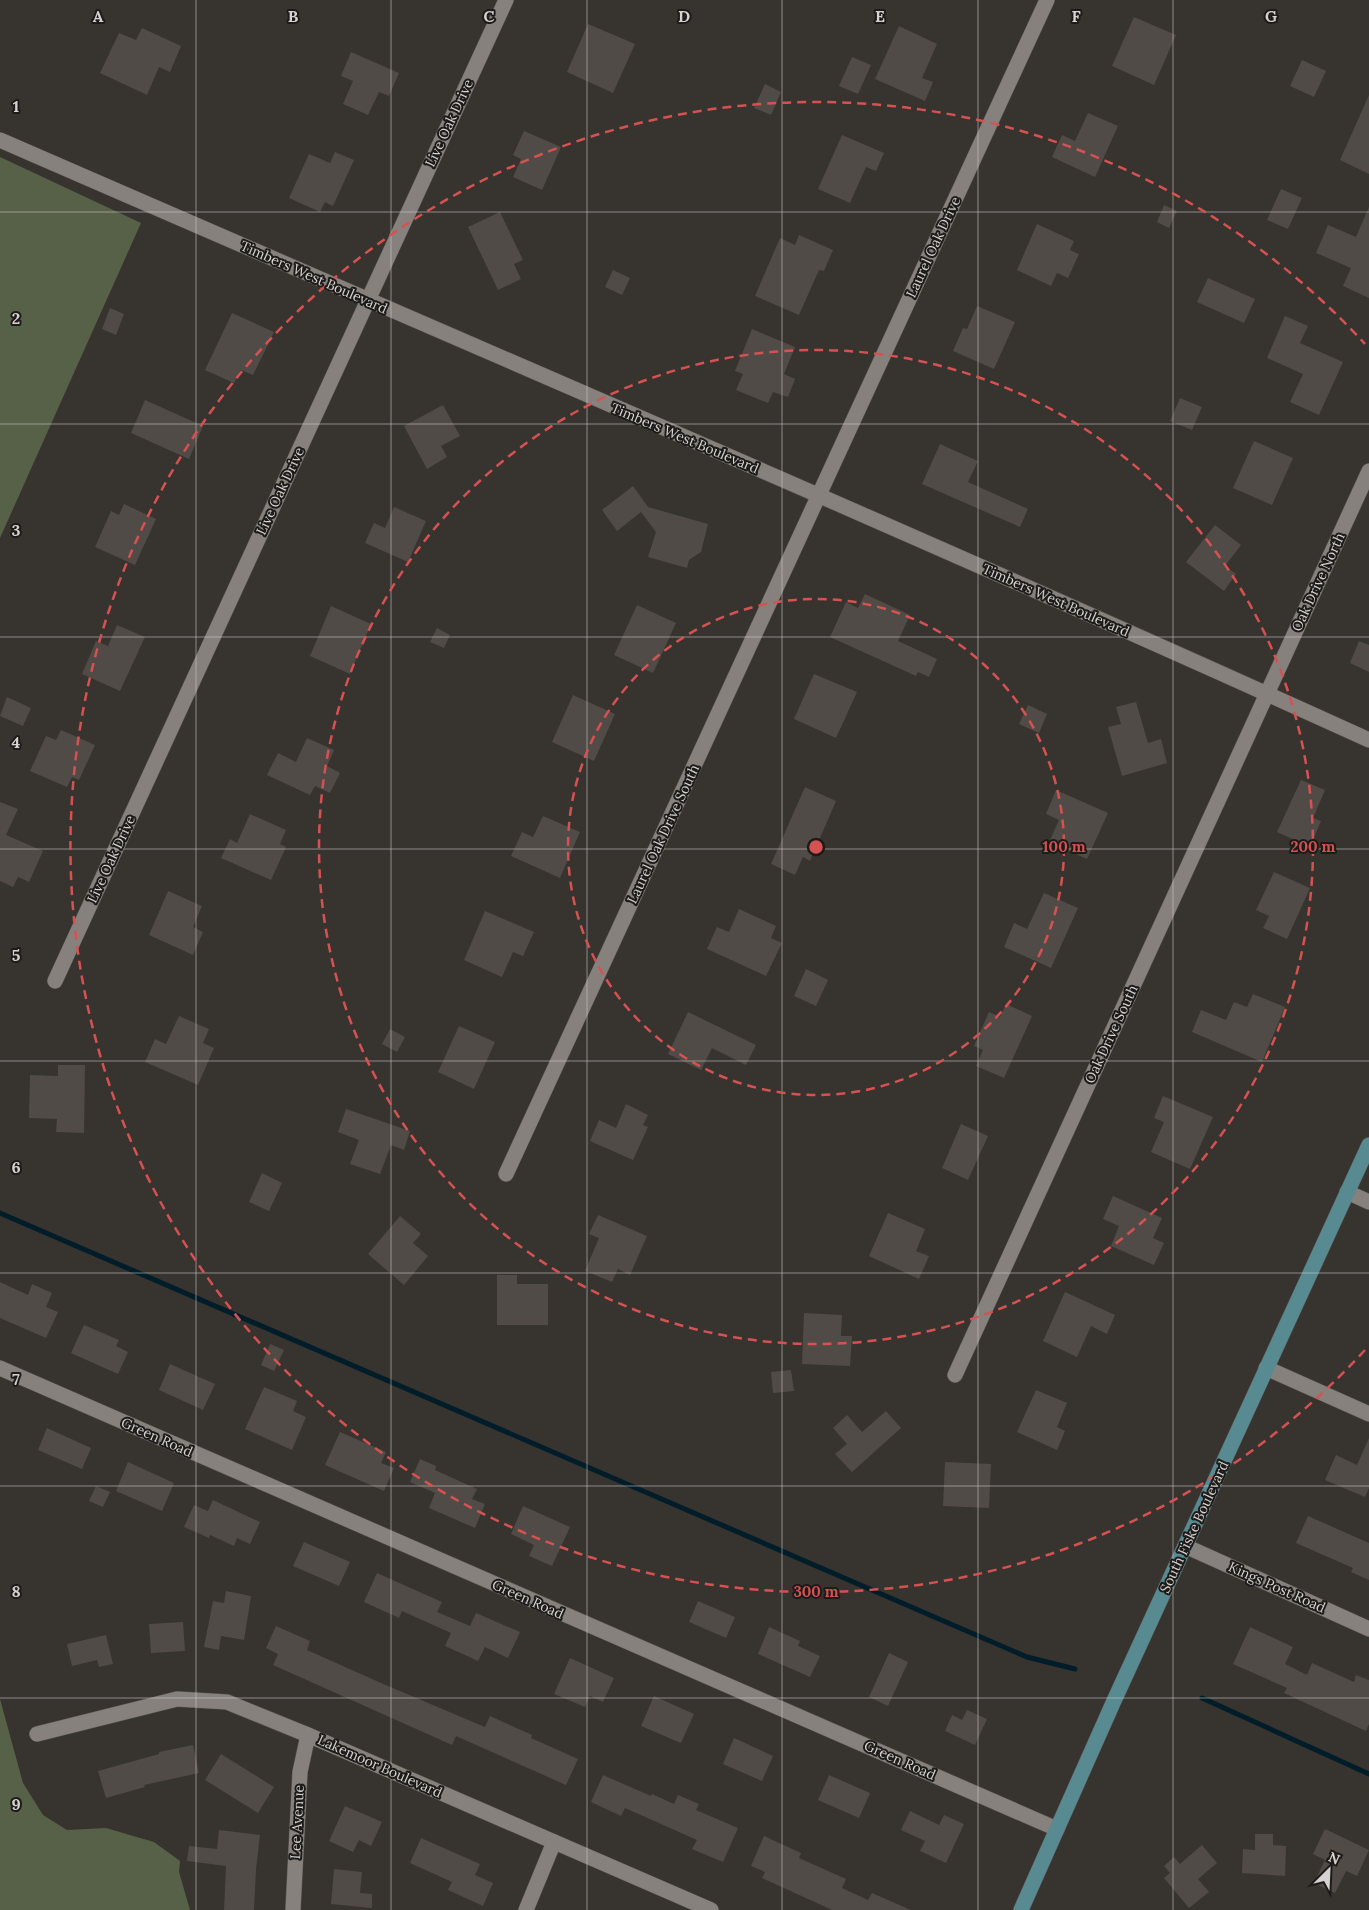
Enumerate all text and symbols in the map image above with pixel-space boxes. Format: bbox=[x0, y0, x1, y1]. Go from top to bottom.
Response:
text: A bbox=[93, 6, 104, 26]
text: B bbox=[288, 6, 299, 26]
text: C bbox=[483, 6, 495, 26]
text: D bbox=[678, 6, 690, 26]
text: E bbox=[875, 6, 885, 26]
text: F bbox=[1071, 6, 1081, 26]
text: G bbox=[1265, 6, 1277, 26]
street label: Live Oak Drive bbox=[421, 76, 477, 170]
text: 1 bbox=[13, 96, 19, 116]
street label: Laurel Oak Drive bbox=[902, 193, 964, 300]
street label: Timbers West Boulevard bbox=[238, 236, 390, 318]
text: 2 bbox=[12, 308, 20, 328]
street label: Timbers West Boulevard bbox=[608, 399, 762, 477]
street label: Live Oak Drive bbox=[252, 444, 308, 538]
text: 3 bbox=[12, 520, 21, 540]
street label: Oak Drive North bbox=[1287, 530, 1349, 634]
street label: Timbers West Boulevard bbox=[980, 559, 1132, 641]
text: 4 bbox=[12, 732, 21, 752]
street label: Laurel Oak Drive South bbox=[623, 762, 703, 906]
street label: Live Oak Drive bbox=[83, 812, 139, 906]
text: 100 m bbox=[1043, 837, 1086, 856]
text: 200 m bbox=[1291, 837, 1336, 856]
centre of rings bbox=[807, 838, 825, 856]
text: 5 bbox=[12, 945, 21, 965]
street label: Oak Drive South bbox=[1080, 982, 1142, 1086]
text: 6 bbox=[11, 1157, 21, 1177]
text: 7 bbox=[12, 1369, 20, 1389]
street label: Green Road bbox=[118, 1413, 196, 1461]
street label: South Fiske Boulevard bbox=[1155, 1458, 1233, 1596]
street label: Kings Post Road bbox=[1226, 1558, 1328, 1616]
street label: Green Road bbox=[489, 1575, 567, 1623]
text: 8 bbox=[11, 1581, 21, 1601]
text: 300 m bbox=[793, 1582, 839, 1601]
street label: Lakemoor Boulevard bbox=[315, 1730, 445, 1802]
street label: Green Road bbox=[861, 1736, 939, 1784]
street label: Lee Avenue bbox=[286, 1784, 308, 1860]
text: 9 bbox=[11, 1794, 21, 1814]
north arrow bbox=[1304, 1845, 1354, 1895]
text: N bbox=[1326, 1848, 1343, 1869]

